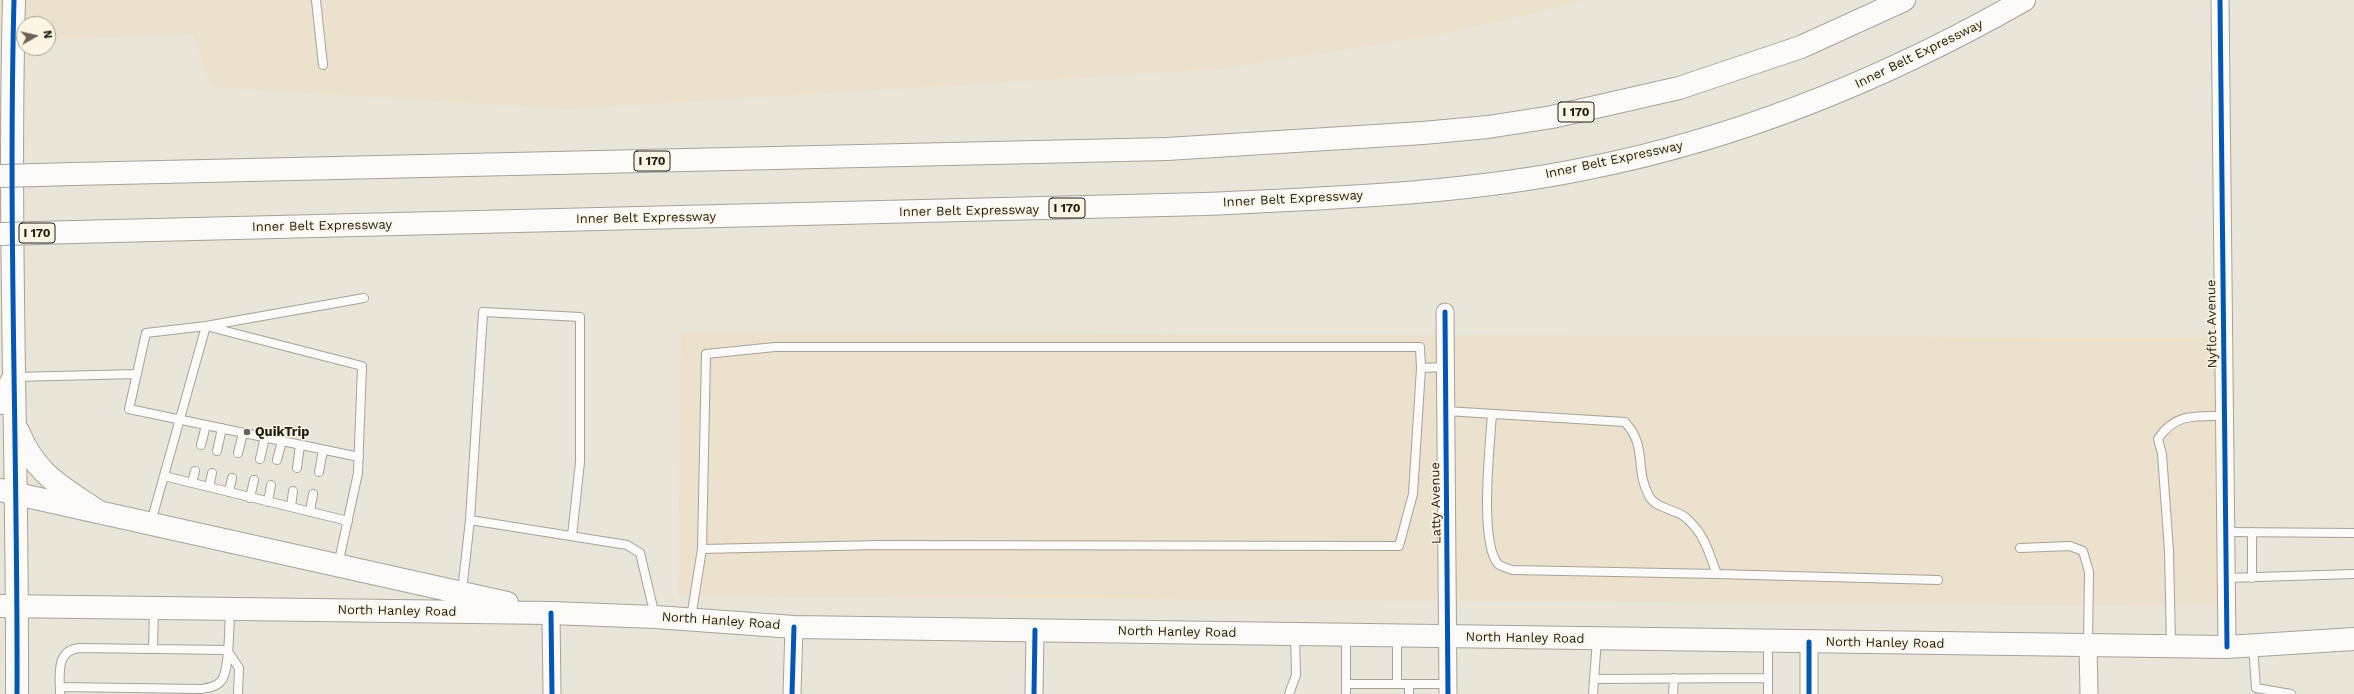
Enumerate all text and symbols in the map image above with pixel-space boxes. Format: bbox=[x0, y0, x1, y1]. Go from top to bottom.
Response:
north arrow bbox=[16, 16, 56, 56]
street label: Inner Belt Expressway bbox=[1852, 16, 1986, 92]
text: N bbox=[40, 29, 54, 39]
road number: I 170 bbox=[1558, 102, 1594, 122]
street label: Inner Belt Expressway bbox=[1544, 138, 1684, 182]
road number: I 170 bbox=[634, 151, 670, 171]
street label: Inner Belt Expressway bbox=[1222, 188, 1364, 210]
road number: I 170 bbox=[1049, 198, 1085, 218]
street label: Inner Belt Expressway bbox=[899, 202, 1039, 220]
street label: Inner Belt Expressway bbox=[576, 209, 716, 227]
street label: Inner Belt Expressway bbox=[252, 217, 392, 235]
road number: I 170 bbox=[19, 223, 55, 243]
street label: Nyflot Avenue bbox=[2203, 279, 2221, 369]
place label: QuikTrip bbox=[255, 424, 309, 440]
marker: QuikTrip bbox=[242, 427, 252, 437]
street label: Latty Avenue bbox=[1427, 462, 1445, 544]
street label: North Hanley Road bbox=[337, 602, 457, 620]
street label: North Hanley Road bbox=[661, 609, 781, 633]
street label: North Hanley Road bbox=[1117, 623, 1237, 641]
street label: North Hanley Road bbox=[1465, 629, 1585, 647]
street label: North Hanley Road bbox=[1825, 634, 1945, 652]

